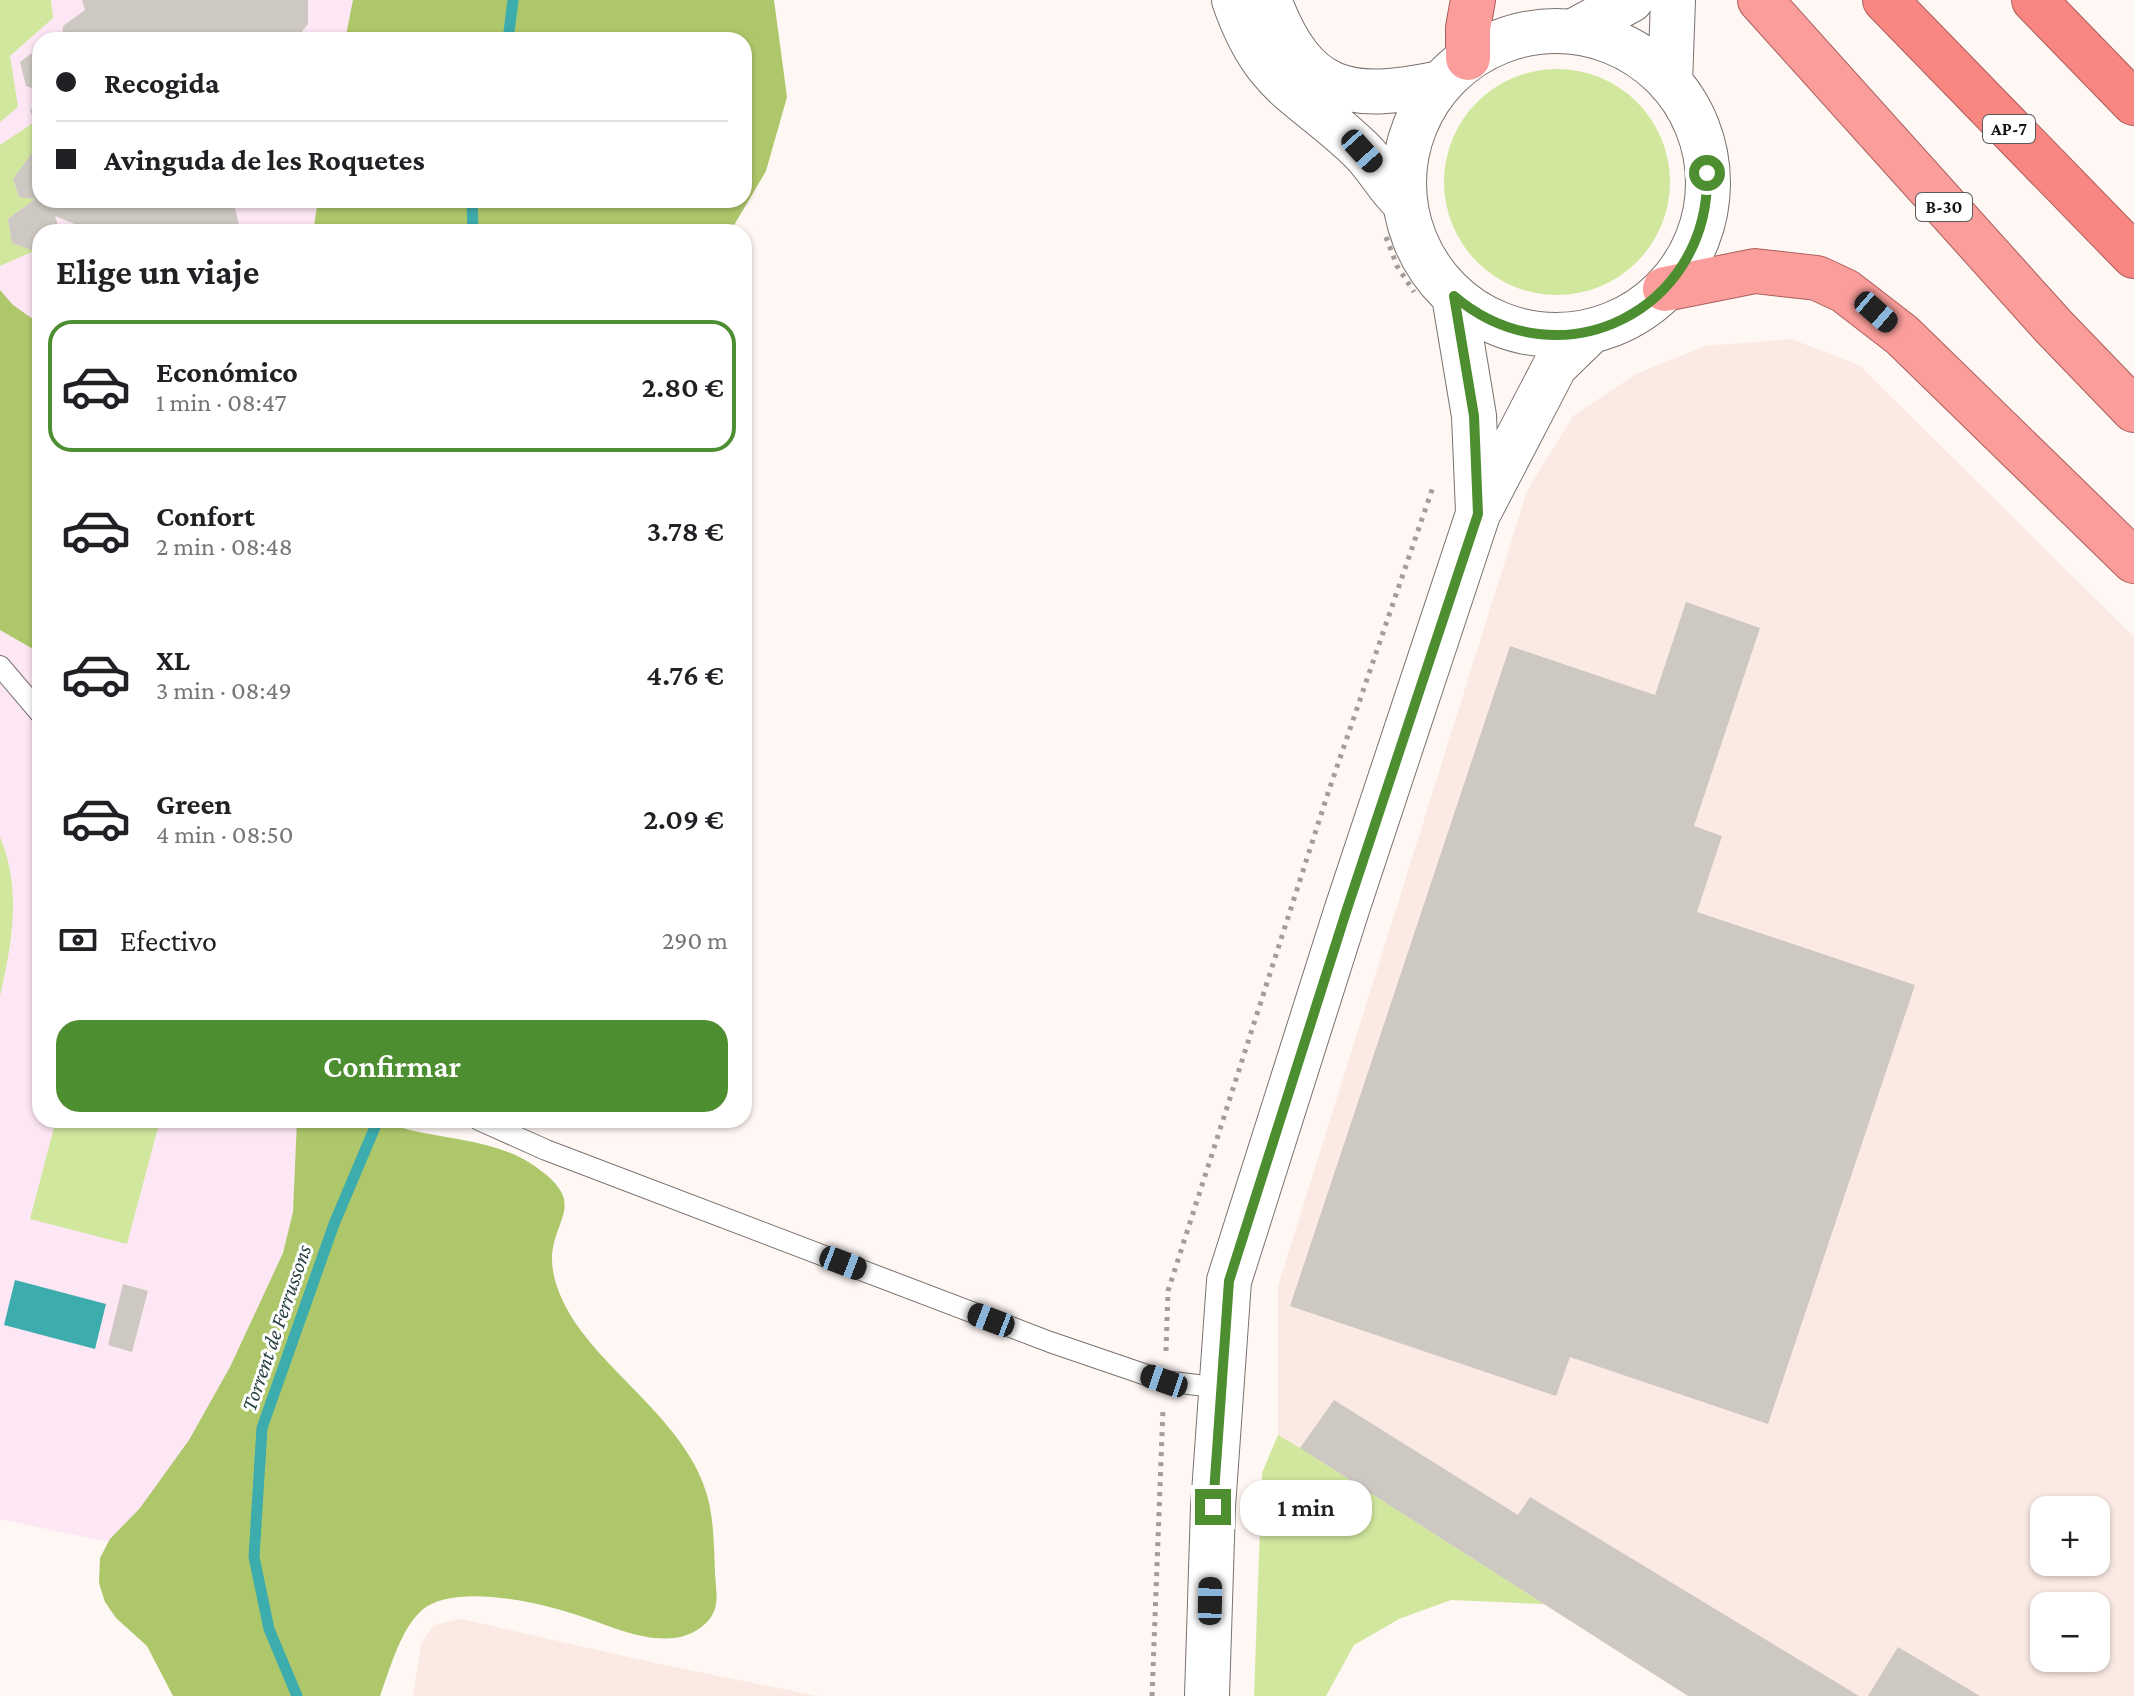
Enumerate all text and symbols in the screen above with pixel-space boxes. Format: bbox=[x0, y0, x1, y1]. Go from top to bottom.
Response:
text: Recogida bbox=[104, 66, 220, 99]
road number: AP-7 bbox=[1983, 115, 2035, 143]
car bbox=[1337, 125, 1387, 177]
text: Avinguda de les Roquetes bbox=[104, 143, 425, 176]
route start bbox=[1689, 155, 1725, 191]
road number: B-30 bbox=[1916, 193, 1972, 221]
text: Elige un viaje bbox=[56, 252, 259, 292]
car bbox=[1850, 287, 1902, 337]
icon: car bbox=[60, 350, 132, 422]
text: Económico bbox=[156, 355, 298, 388]
text: 2.80 € bbox=[641, 370, 724, 403]
text: 1 min · 08:47 bbox=[156, 388, 286, 417]
icon: car bbox=[60, 494, 132, 566]
text: Confort bbox=[156, 499, 255, 532]
text: 3.78 € bbox=[647, 514, 724, 547]
text: 2 min · 08:48 bbox=[156, 532, 293, 561]
icon: car bbox=[60, 638, 132, 710]
text: XL bbox=[156, 643, 190, 676]
text: 4.76 € bbox=[646, 658, 724, 691]
text: 3 min · 08:49 bbox=[156, 676, 292, 705]
icon: car bbox=[60, 782, 132, 854]
text: Green bbox=[156, 787, 232, 820]
text: 2.09 € bbox=[643, 802, 724, 835]
text: 4 min · 08:50 bbox=[156, 820, 293, 849]
icon: cash bbox=[56, 918, 100, 962]
text: Efectivo bbox=[120, 924, 217, 957]
text: 290 m bbox=[662, 926, 728, 955]
button: Confirmar bbox=[56, 1020, 728, 1112]
water label: Torrent de Ferrussons bbox=[236, 1241, 316, 1414]
car bbox=[816, 1243, 870, 1283]
car bbox=[964, 1300, 1018, 1340]
car bbox=[1137, 1362, 1191, 1400]
callout: 1 min bbox=[1241, 1479, 1373, 1535]
route end bbox=[1195, 1489, 1231, 1525]
text: 1 min bbox=[1277, 1493, 1335, 1522]
map controls bbox=[2030, 1496, 2110, 1672]
button: + bbox=[2030, 1496, 2110, 1576]
car bbox=[1198, 1577, 1222, 1625]
button: − bbox=[2030, 1592, 2110, 1672]

